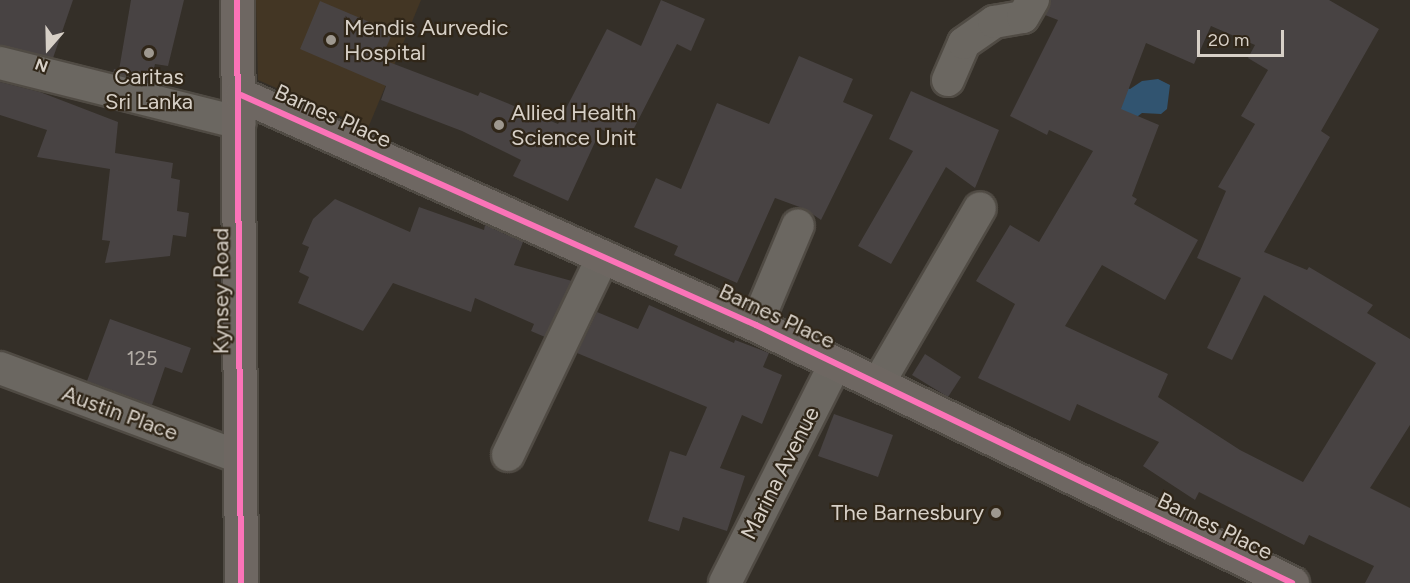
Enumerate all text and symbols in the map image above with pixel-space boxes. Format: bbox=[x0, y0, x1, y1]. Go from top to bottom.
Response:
place label: Mendis Aurvedic Hospital bbox=[344, 14, 508, 66]
north arrow bbox=[18, 18, 78, 78]
scale bar bbox=[1200, 18, 1287, 56]
text: 20 m bbox=[1208, 29, 1249, 51]
marker: Mendis Aurvedic Hospital bbox=[322, 31, 340, 49]
marker: Caritas Sri Lanka bbox=[142, 46, 156, 60]
text: N bbox=[33, 54, 51, 76]
place label: Caritas Sri Lanka bbox=[105, 63, 193, 114]
street label: Barnes Place bbox=[271, 79, 395, 153]
place label: Allied Health Science Unit bbox=[511, 99, 636, 150]
marker: Allied Health Science Unit bbox=[492, 118, 506, 132]
street label: Kynsey Road bbox=[208, 228, 234, 354]
street label: Barnes Place bbox=[715, 278, 839, 354]
house number: 125 bbox=[127, 346, 157, 370]
street label: Austin Place bbox=[59, 380, 181, 446]
street label: Marina Avenue bbox=[735, 402, 825, 544]
street label: Barnes Place bbox=[1153, 487, 1277, 565]
place label: The Barnesbury bbox=[831, 500, 984, 526]
marker: The Barnesbury bbox=[989, 506, 1003, 520]

